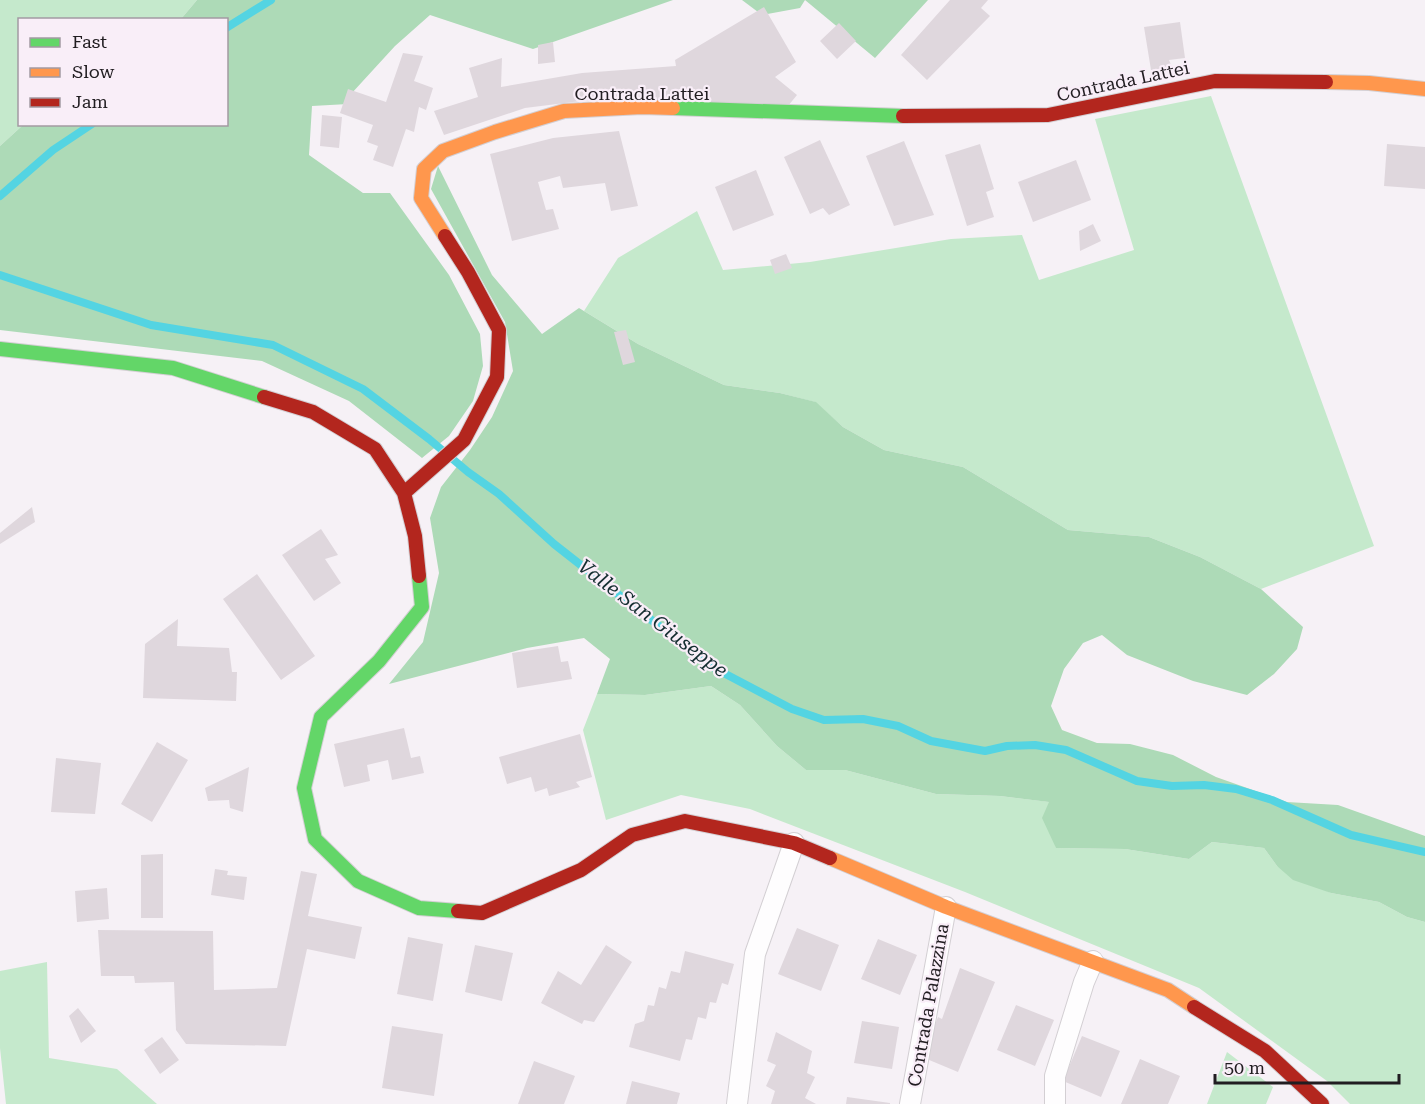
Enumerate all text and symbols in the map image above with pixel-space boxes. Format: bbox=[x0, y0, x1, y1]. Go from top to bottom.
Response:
legend bbox=[18, 18, 228, 126]
text: Fast bbox=[72, 31, 107, 52]
street label: Contrada Lattei bbox=[1055, 57, 1191, 105]
text: Slow bbox=[72, 61, 114, 82]
street label: Contrada Lattei bbox=[575, 83, 710, 104]
text: Jam bbox=[72, 91, 108, 112]
water label: Valle San Giuseppe bbox=[573, 554, 733, 682]
street label: Contrada Palazzina bbox=[903, 922, 953, 1088]
scale bar bbox=[1215, 1047, 1400, 1085]
text: 50 m bbox=[1224, 1057, 1265, 1078]

